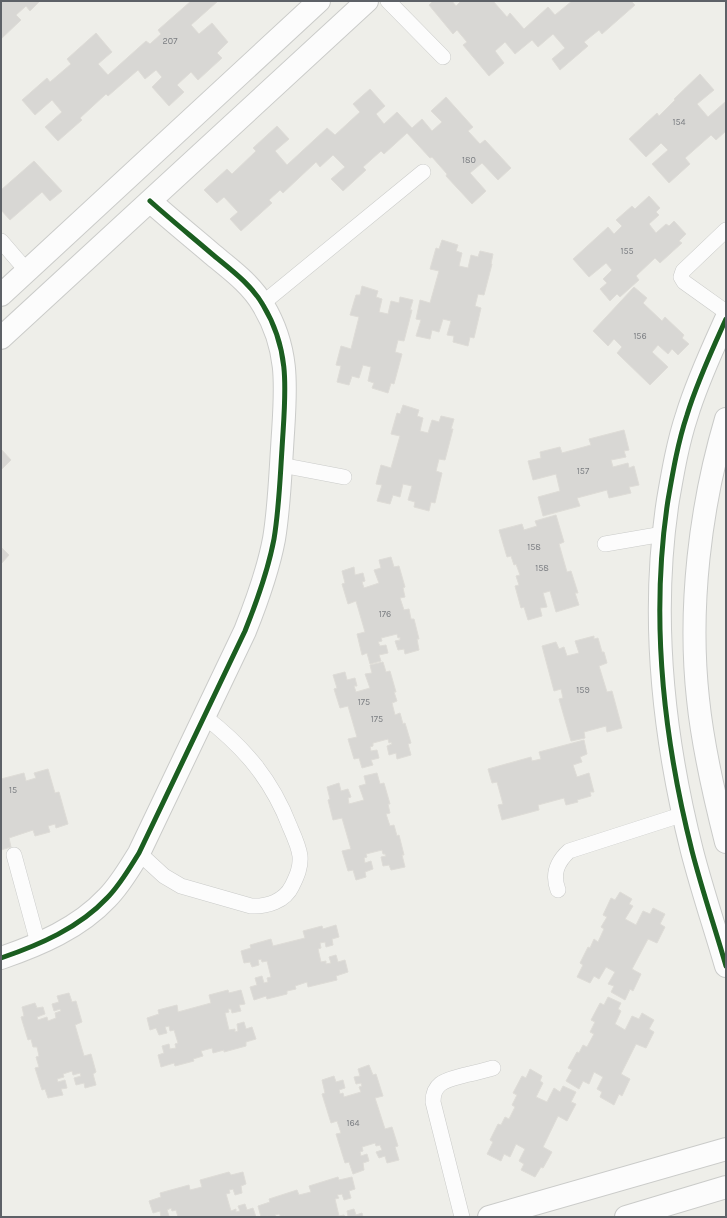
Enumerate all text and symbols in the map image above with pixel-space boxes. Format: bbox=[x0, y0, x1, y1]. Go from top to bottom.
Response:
house number: 207 bbox=[163, 36, 178, 46]
house number: 154 bbox=[672, 117, 686, 127]
house number: 180 bbox=[462, 155, 476, 165]
house number: 155 bbox=[620, 246, 634, 256]
house number: 156 bbox=[633, 331, 647, 341]
house number: 157 bbox=[577, 466, 590, 476]
house number: 158 bbox=[527, 542, 541, 552]
house number: 158 bbox=[535, 563, 549, 573]
house number: 176 bbox=[379, 609, 391, 619]
house number: 159 bbox=[576, 685, 590, 695]
house number: 175 bbox=[358, 697, 370, 707]
house number: 175 bbox=[371, 714, 383, 724]
house number: 15 bbox=[9, 785, 17, 795]
house number: 164 bbox=[346, 1118, 360, 1128]

